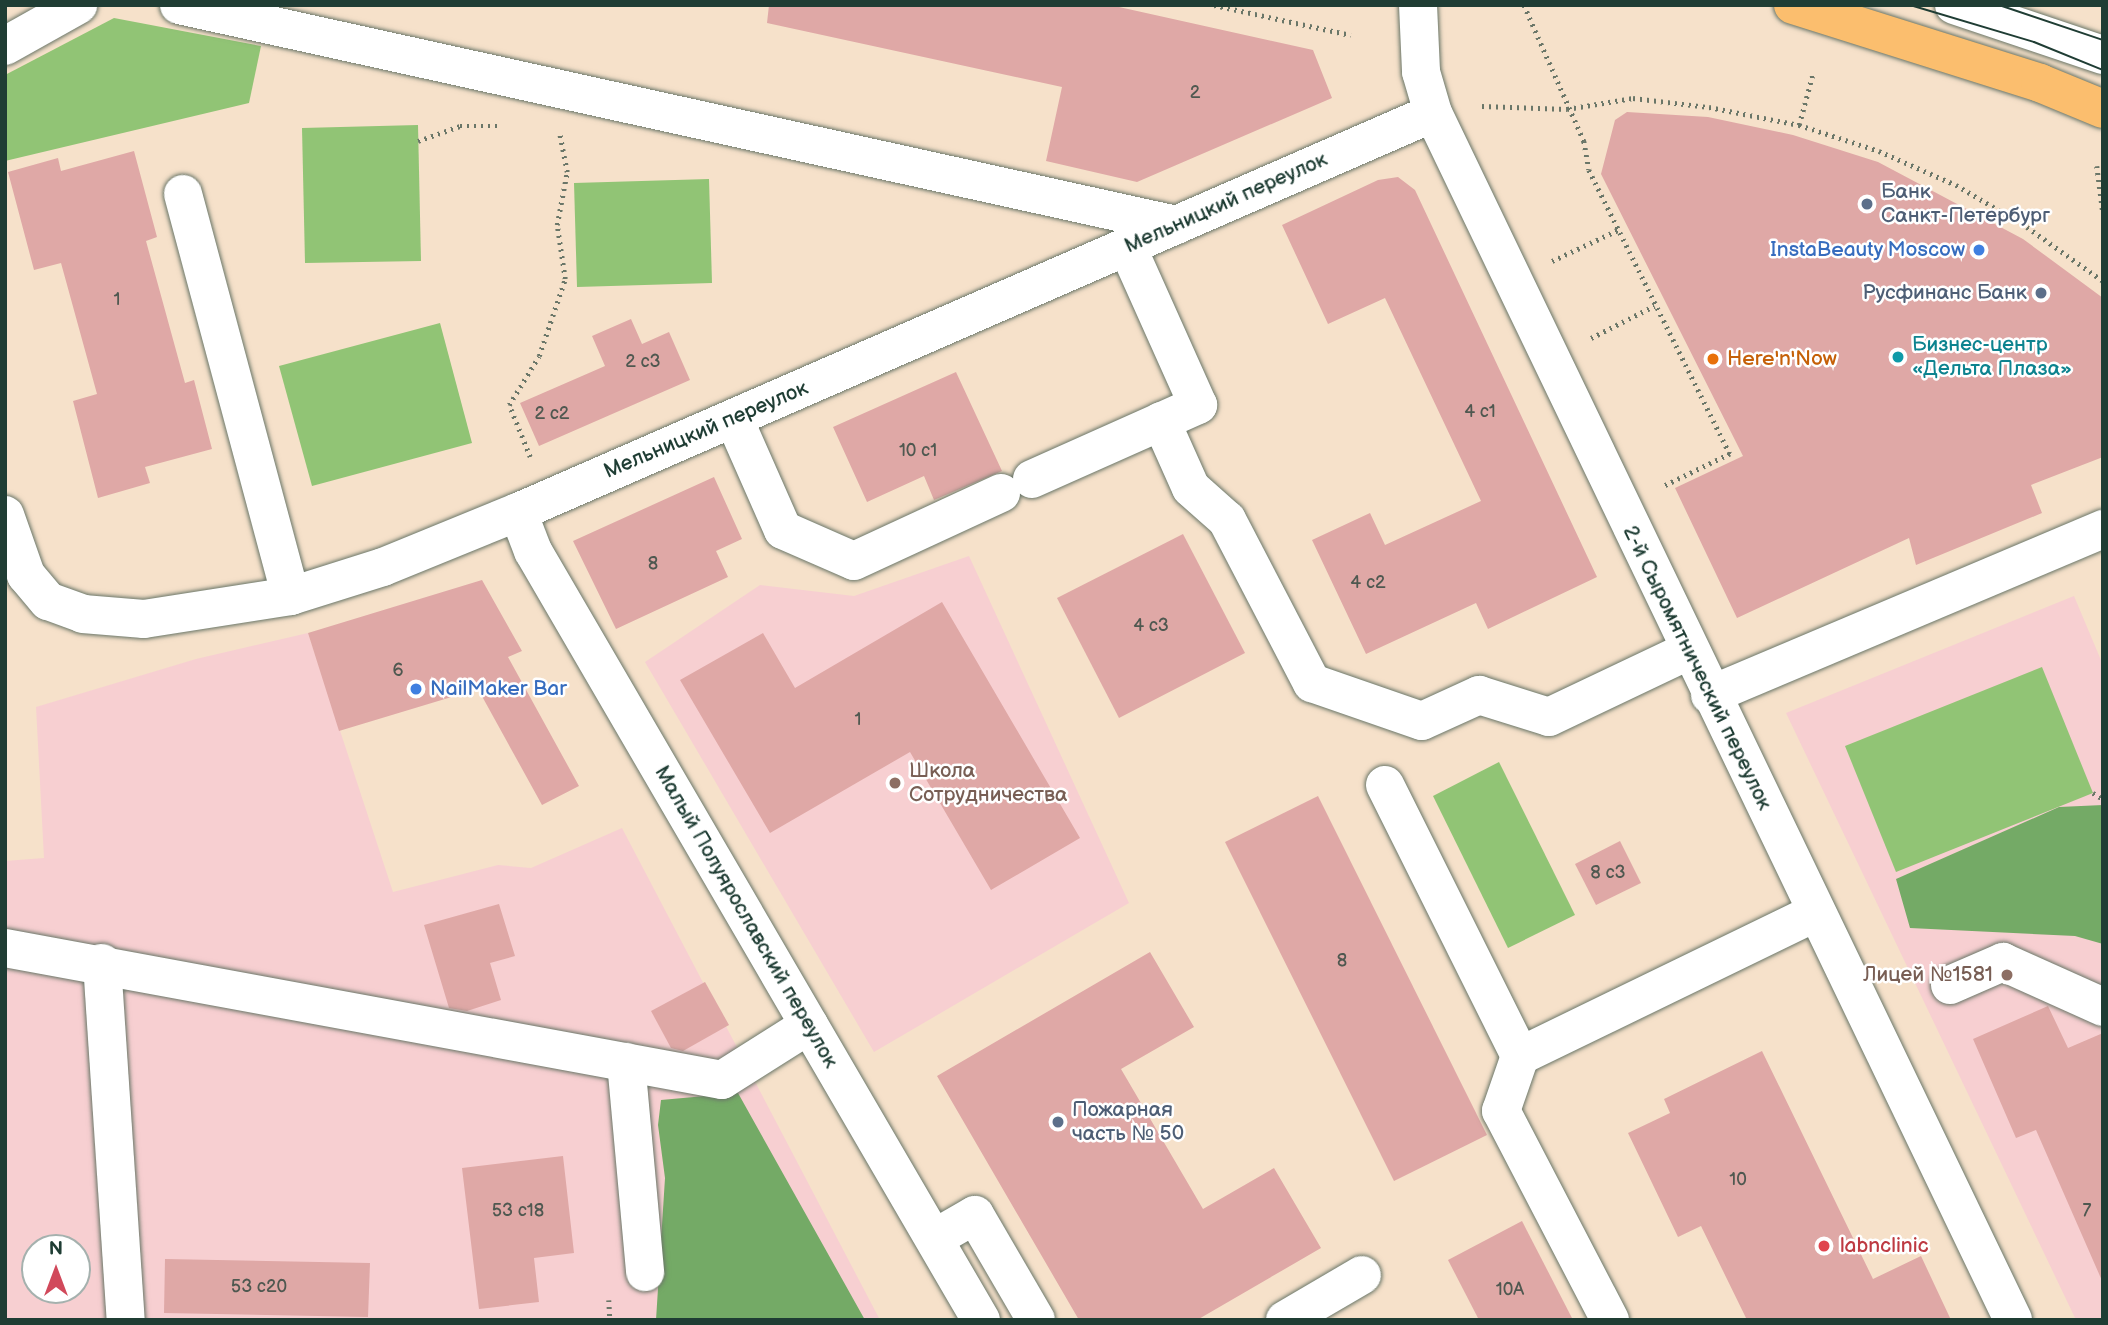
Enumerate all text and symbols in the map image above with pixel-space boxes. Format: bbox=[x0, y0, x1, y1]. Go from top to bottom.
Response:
house number: 2 bbox=[1190, 82, 1200, 104]
street label: Мельницкий переулок bbox=[1121, 147, 1331, 259]
place label: Банк Санкт-Петербург bbox=[1881, 179, 2050, 229]
marker: Банк Санкт-Петербург bbox=[1859, 196, 1875, 212]
place label: InstaBeauty Moscow bbox=[1769, 237, 1965, 263]
marker: InstaBeauty Moscow bbox=[1971, 242, 1987, 258]
place label: Русфинанс Банк bbox=[1862, 280, 2027, 306]
marker: Русфинанс Банк bbox=[2033, 285, 2049, 301]
house number: 1 bbox=[114, 289, 120, 311]
place label: Бизнес-центр «Дельта Плаза» bbox=[1912, 332, 2072, 382]
place label: Here'n'Now bbox=[1727, 346, 1837, 372]
marker: Бизнес-центр «Дельта Плаза» bbox=[1890, 349, 1906, 365]
house number: 2 с3 bbox=[625, 351, 661, 373]
marker: Here'n'Now bbox=[1705, 351, 1721, 367]
street label: Мельницкий переулок bbox=[600, 376, 812, 484]
house number: 4 с1 bbox=[1464, 401, 1496, 423]
house number: 2 с2 bbox=[535, 403, 569, 425]
house number: 10 с1 bbox=[899, 440, 937, 462]
street label: 2-й Сыромятнический переулок bbox=[1617, 522, 1777, 814]
house number: 8 bbox=[648, 553, 658, 575]
house number: 4 с2 bbox=[1350, 572, 1386, 594]
house number: 4 с3 bbox=[1133, 615, 1169, 637]
house number: 6 bbox=[393, 660, 403, 682]
place label: NailMaker Bar bbox=[430, 676, 567, 702]
marker: NailMaker Bar bbox=[408, 681, 424, 697]
house number: 1 bbox=[855, 709, 861, 731]
place label: Школа Сотрудничества bbox=[909, 758, 1067, 808]
street label: Малый Полуярославский переулок bbox=[649, 761, 843, 1073]
marker: Школа Сотрудничества bbox=[887, 775, 903, 791]
house number: 8 с3 bbox=[1590, 862, 1626, 884]
house number: 8 bbox=[1337, 950, 1347, 972]
place label: Лицей №1581 bbox=[1863, 962, 1993, 988]
marker: Лицей №1581 bbox=[1999, 967, 2015, 983]
place label: Пожарная часть № 50 bbox=[1072, 1097, 1184, 1147]
marker: Пожарная часть № 50 bbox=[1050, 1114, 1066, 1130]
house number: 10 bbox=[1729, 1169, 1747, 1191]
house number: 53 с18 bbox=[492, 1200, 544, 1222]
house number: 7 bbox=[2083, 1200, 2091, 1222]
place label: labnclinic bbox=[1840, 1233, 1929, 1259]
north arrow bbox=[21, 1234, 91, 1304]
marker: labnclinic bbox=[1814, 1236, 1834, 1256]
text: N bbox=[49, 1238, 63, 1261]
house number: 53 с20 bbox=[231, 1276, 287, 1298]
house number: 10А bbox=[1496, 1279, 1524, 1301]

